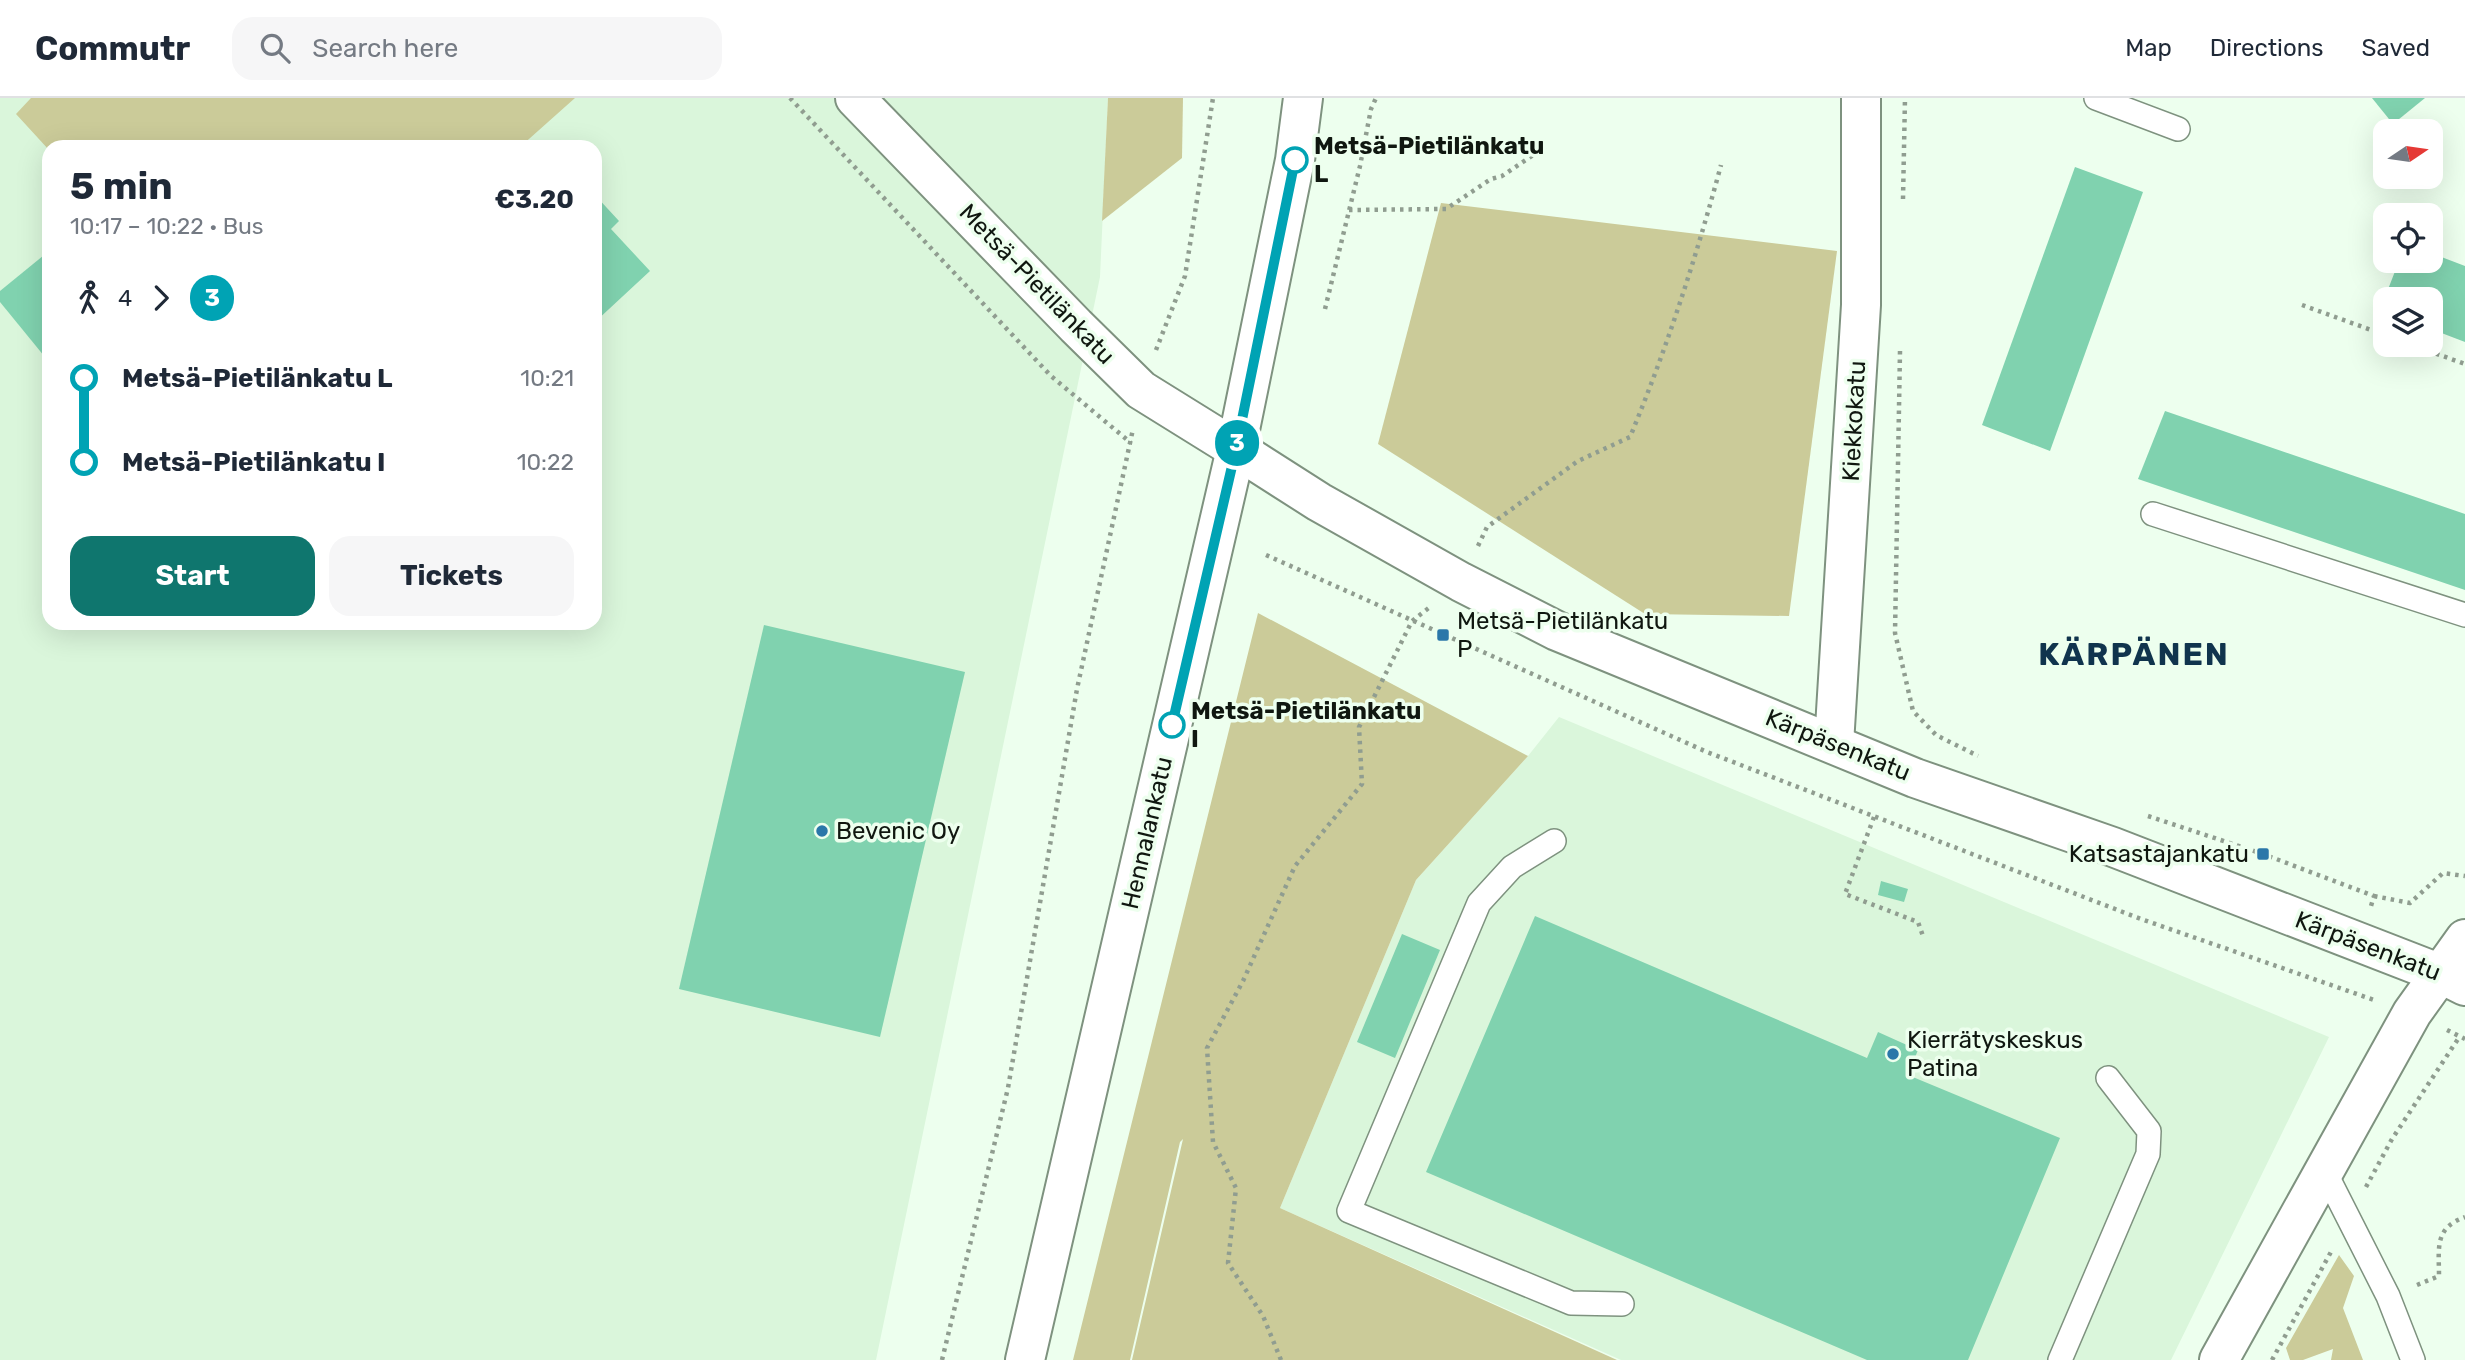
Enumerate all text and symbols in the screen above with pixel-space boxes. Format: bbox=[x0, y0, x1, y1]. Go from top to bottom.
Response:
search box bbox=[232, 17, 722, 80]
text: Commutr bbox=[35, 29, 190, 68]
icon: search bbox=[256, 29, 294, 67]
text: Search here bbox=[312, 33, 458, 64]
text: Map bbox=[2125, 34, 2172, 62]
text: Directions bbox=[2210, 34, 2323, 62]
text: Saved bbox=[2361, 34, 2430, 62]
north arrow bbox=[2373, 119, 2443, 189]
map controls bbox=[2373, 119, 2443, 357]
place label: Metsä-Pietilänkatu L bbox=[1314, 132, 1544, 188]
marker: Metsä-Pietilänkatu L bbox=[1282, 147, 1308, 173]
text: 5 min bbox=[70, 163, 173, 209]
text: €3.20 bbox=[494, 184, 574, 215]
street label: Metsä-Pietilänkatu bbox=[954, 198, 1120, 370]
button: locate bbox=[2373, 203, 2443, 273]
text: 10:17 – 10:22 · Bus bbox=[70, 212, 264, 240]
icon: walk bbox=[70, 279, 108, 317]
icon: forward bbox=[142, 279, 180, 317]
text: 4 bbox=[118, 284, 132, 312]
text: 3 bbox=[204, 284, 220, 312]
button: layers bbox=[2373, 287, 2443, 357]
street label: Kiekkokatu bbox=[1837, 360, 1871, 482]
text: Metsä-Pietilänkatu L bbox=[122, 363, 393, 394]
text: 10:21 bbox=[520, 364, 574, 392]
line badge: 3 bbox=[1214, 420, 1260, 466]
text: 3 bbox=[1229, 429, 1245, 457]
text: Metsä-Pietilänkatu I bbox=[122, 447, 386, 478]
text: 10:22 bbox=[517, 448, 574, 476]
button: Start bbox=[70, 536, 315, 616]
button: Tickets bbox=[329, 536, 574, 616]
place label: Metsä-Pietilänkatu P bbox=[1457, 607, 1668, 663]
marker: Metsä-Pietilänkatu P bbox=[1435, 627, 1451, 643]
district label: KÄRPÄNEN bbox=[2038, 635, 2230, 673]
place label: Metsä-Pietilänkatu I bbox=[1191, 697, 1421, 753]
street label: Kärpäsenkatu bbox=[1762, 703, 1914, 787]
marker: Metsä-Pietilänkatu I bbox=[1159, 712, 1185, 738]
street label: Hennalankatu bbox=[1116, 754, 1178, 912]
place label: Bevenic Oy bbox=[836, 817, 960, 845]
marker: Bevenic Oy bbox=[814, 823, 830, 839]
place label: Katsastajankatu bbox=[2069, 840, 2249, 868]
marker: Katsastajankatu bbox=[2255, 846, 2271, 862]
street label: Kärpäsenkatu bbox=[2291, 905, 2445, 987]
place label: Kierrätyskeskus Patina bbox=[1907, 1026, 2083, 1082]
marker: Kierrätyskeskus Patina bbox=[1885, 1046, 1901, 1062]

